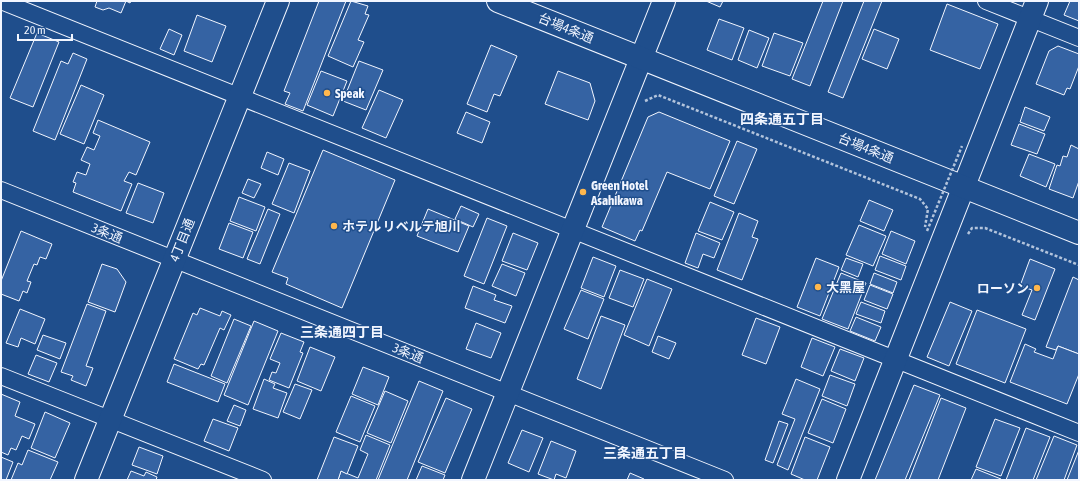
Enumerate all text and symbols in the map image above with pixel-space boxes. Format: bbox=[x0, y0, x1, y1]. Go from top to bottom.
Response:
street label: 台場4条通 bbox=[536, 10, 596, 46]
scale bar bbox=[18, 16, 72, 42]
text: 20 m bbox=[24, 23, 46, 37]
place label: Speak bbox=[335, 86, 365, 101]
marker: Speak bbox=[322, 88, 332, 98]
district label: 四条通五丁目 bbox=[740, 111, 824, 127]
street label: 台場4条通 bbox=[836, 130, 896, 166]
place label: Green Hotel Asahikawa bbox=[590, 178, 649, 208]
marker: Green Hotel Asahikawa bbox=[578, 187, 588, 197]
street label: 4丁目通 bbox=[167, 216, 197, 264]
place label: ホテル リベルテ旭川 bbox=[342, 219, 461, 234]
street label: 3条通 bbox=[89, 220, 125, 246]
marker: ホテル リベルテ旭川 bbox=[329, 221, 339, 231]
place label: 大黑屋 bbox=[826, 280, 865, 295]
place label: ローソン bbox=[977, 281, 1029, 296]
marker: 大黑屋 bbox=[813, 282, 823, 292]
marker: ローソン bbox=[1032, 283, 1042, 293]
district label: 三条通四丁目 bbox=[300, 324, 384, 340]
street label: 3条通 bbox=[390, 340, 426, 366]
district label: 三条通五丁目 bbox=[603, 445, 687, 461]

